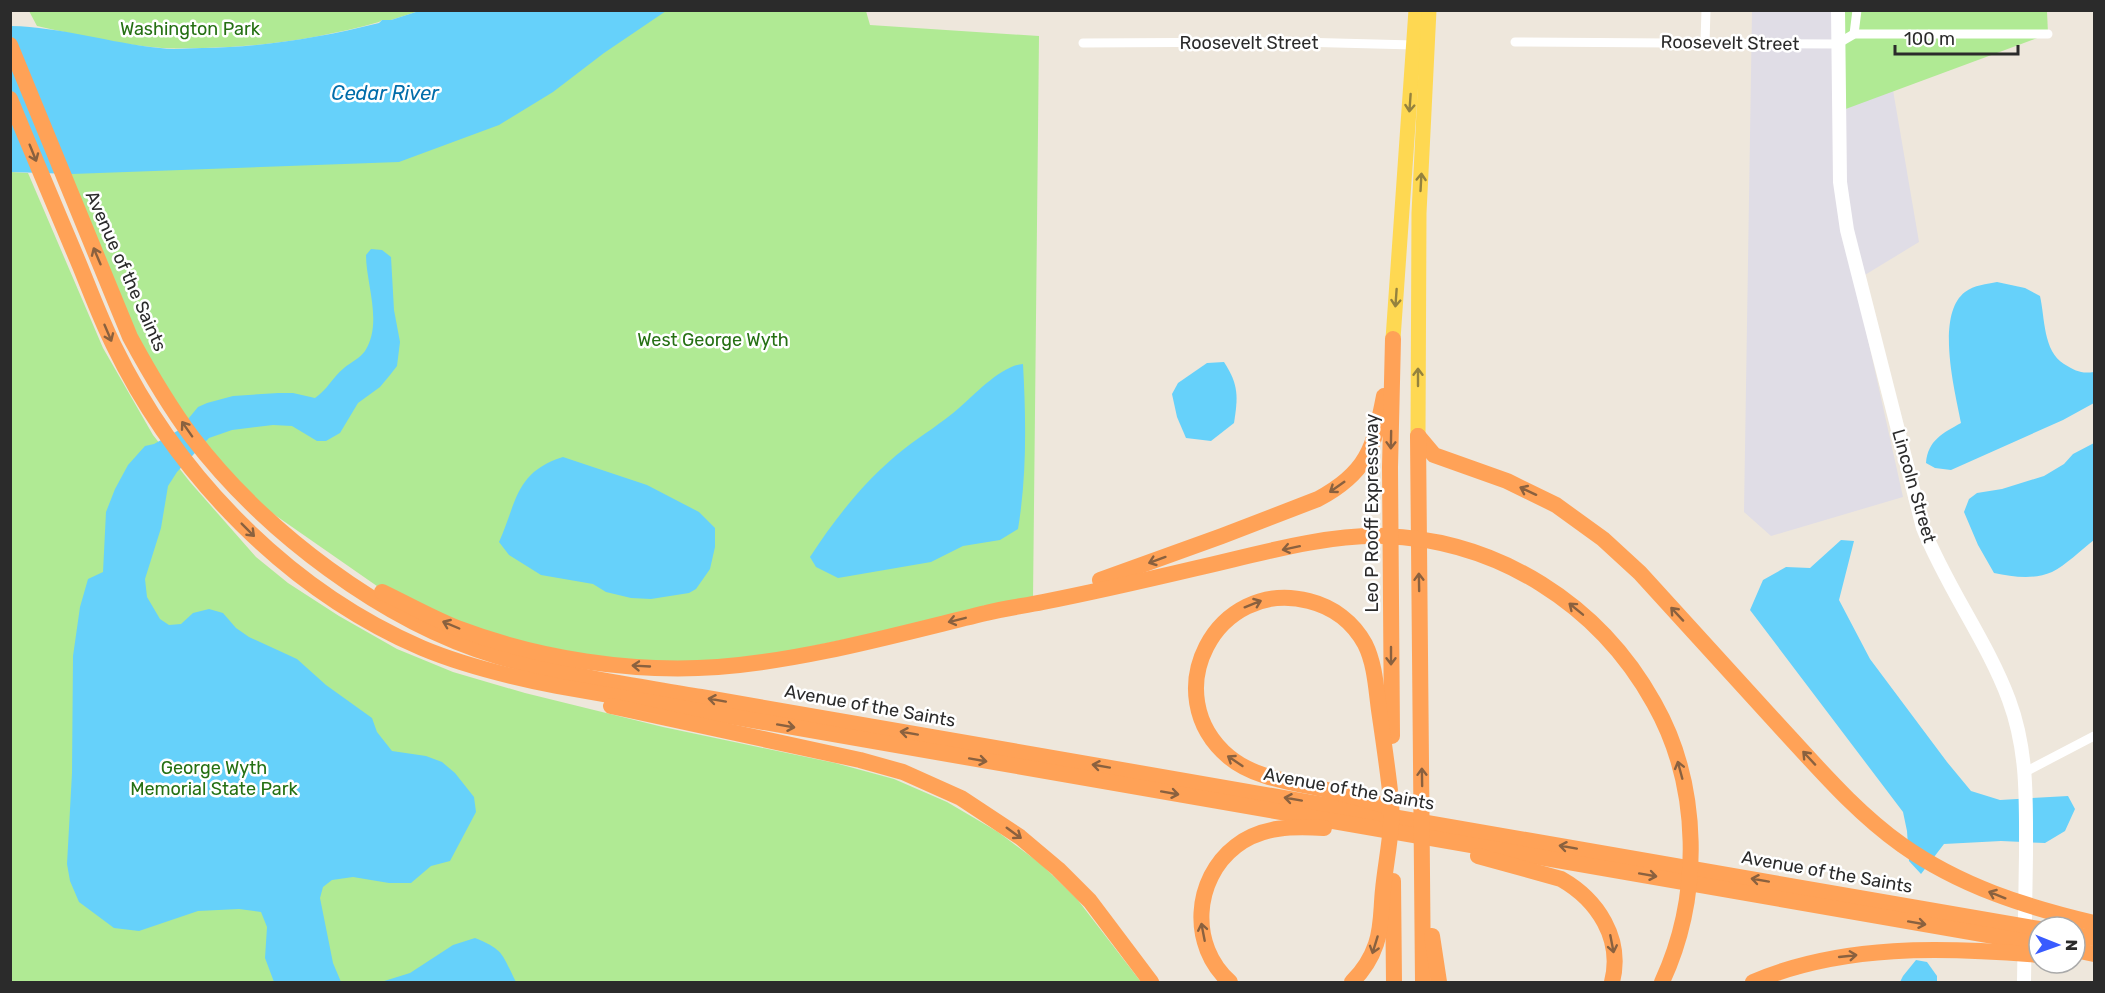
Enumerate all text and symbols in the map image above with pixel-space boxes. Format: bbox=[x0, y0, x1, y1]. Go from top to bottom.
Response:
park label: Washington Park bbox=[120, 18, 261, 40]
scale bar bbox=[1895, 18, 2018, 56]
text: 100 m bbox=[1904, 28, 1955, 50]
street label: Roosevelt Street bbox=[1660, 31, 1800, 55]
street label: Roosevelt Street bbox=[1180, 32, 1318, 54]
water label: Cedar River bbox=[331, 81, 440, 105]
one-way arrow bbox=[1404, 93, 1415, 113]
one-way arrow bbox=[28, 143, 39, 162]
one-way arrow bbox=[1415, 173, 1426, 193]
street label: Avenue of the Saints bbox=[81, 187, 171, 355]
one-way arrow bbox=[91, 248, 102, 266]
one-way arrow bbox=[1391, 287, 1402, 307]
one-way arrow bbox=[103, 323, 114, 341]
park label: West George Wyth bbox=[637, 329, 789, 351]
one-way arrow bbox=[1412, 368, 1424, 388]
street label: Leo P Rooff Expressway bbox=[1361, 413, 1383, 613]
one-way arrow bbox=[181, 421, 193, 437]
street label: Lincoln Street bbox=[1887, 427, 1941, 545]
one-way arrow bbox=[1385, 429, 1397, 449]
one-way arrow bbox=[1330, 481, 1346, 493]
one-way arrow bbox=[1519, 485, 1537, 496]
one-way arrow bbox=[241, 523, 256, 538]
one-way arrow bbox=[1282, 542, 1301, 554]
one-way arrow bbox=[1148, 556, 1167, 567]
one-way arrow bbox=[1413, 573, 1425, 593]
one-way arrow bbox=[1243, 598, 1262, 609]
one-way arrow bbox=[1568, 602, 1584, 615]
one-way arrow bbox=[1670, 607, 1684, 622]
one-way arrow bbox=[948, 615, 967, 627]
one-way arrow bbox=[443, 618, 461, 630]
one-way arrow bbox=[1385, 645, 1397, 665]
one-way arrow bbox=[631, 661, 651, 672]
street label: Avenue of the Saints bbox=[783, 680, 957, 732]
one-way arrow bbox=[708, 694, 727, 705]
one-way arrow bbox=[776, 720, 796, 731]
one-way arrow bbox=[900, 727, 919, 738]
one-way arrow bbox=[1802, 750, 1816, 765]
one-way arrow bbox=[968, 755, 988, 766]
one-way arrow bbox=[1228, 755, 1244, 767]
park label: George Wyth Memorial State Park bbox=[130, 757, 299, 800]
one-way arrow bbox=[1092, 760, 1112, 771]
one-way arrow bbox=[1673, 761, 1685, 780]
street label: Avenue of the Saints bbox=[1262, 763, 1436, 815]
one-way arrow bbox=[1416, 768, 1428, 788]
one-way arrow bbox=[1160, 788, 1180, 799]
one-way arrow bbox=[1284, 793, 1304, 804]
one-way arrow bbox=[1005, 827, 1021, 839]
one-way arrow bbox=[1559, 841, 1579, 852]
street label: Avenue of the Saints bbox=[1740, 846, 1914, 898]
one-way arrow bbox=[1637, 870, 1657, 881]
one-way arrow bbox=[1751, 874, 1771, 885]
one-way arrow bbox=[1988, 889, 2007, 900]
north arrow bbox=[2027, 915, 2087, 975]
one-way arrow bbox=[1906, 918, 1926, 929]
one-way arrow bbox=[1197, 923, 1208, 942]
one-way arrow bbox=[1607, 934, 1618, 953]
one-way arrow bbox=[1369, 935, 1380, 954]
text: N bbox=[2062, 939, 2081, 951]
one-way arrow bbox=[1838, 950, 1858, 961]

